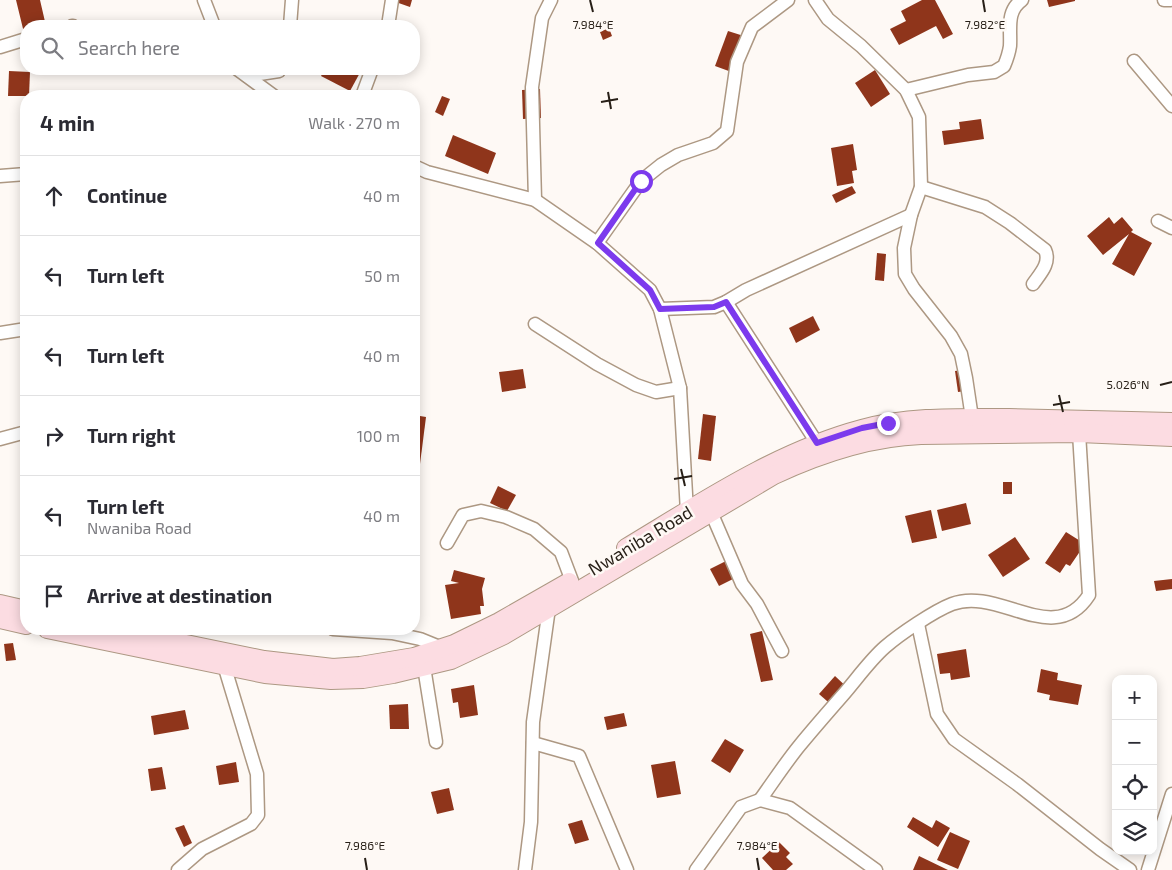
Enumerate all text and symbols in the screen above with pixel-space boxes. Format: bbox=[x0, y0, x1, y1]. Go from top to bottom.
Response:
text: 7.984°E bbox=[573, 17, 614, 31]
text: 7.982°E bbox=[965, 17, 1005, 31]
search box bbox=[20, 20, 420, 75]
icon: search bbox=[38, 34, 66, 62]
text: Search here bbox=[78, 36, 180, 59]
text: 4 min bbox=[40, 110, 95, 135]
text: Walk · 270 m bbox=[308, 113, 400, 132]
route start bbox=[630, 170, 653, 193]
icon: ahead bbox=[40, 182, 68, 210]
text: Continue bbox=[87, 184, 167, 207]
text: 40 m bbox=[363, 186, 400, 205]
icon: left bbox=[40, 262, 68, 290]
text: Turn left bbox=[87, 264, 164, 287]
text: 50 m bbox=[364, 266, 400, 285]
icon: left bbox=[40, 342, 68, 370]
text: Turn left bbox=[87, 344, 164, 367]
text: 40 m bbox=[363, 346, 400, 365]
text: 5.026°N bbox=[1107, 377, 1149, 391]
route end bbox=[877, 412, 900, 435]
icon: right bbox=[40, 422, 68, 450]
text: Turn right bbox=[87, 424, 175, 447]
text: 100 m bbox=[357, 426, 400, 445]
text: Turn left bbox=[87, 495, 164, 518]
street label: Nwaniba Road bbox=[584, 500, 696, 580]
icon: left bbox=[40, 502, 68, 530]
text: 40 m bbox=[363, 506, 400, 525]
text: Nwaniba Road bbox=[87, 518, 192, 537]
icon: arrive bbox=[40, 582, 68, 610]
text: Arrive at destination bbox=[87, 584, 272, 607]
map controls bbox=[1112, 675, 1157, 855]
button: + bbox=[1112, 675, 1157, 720]
button: − bbox=[1112, 720, 1157, 765]
button: locate bbox=[1112, 765, 1157, 810]
button: layers bbox=[1112, 810, 1157, 855]
text: 7.986°E bbox=[345, 838, 385, 852]
text: 7.984°E bbox=[737, 838, 778, 852]

